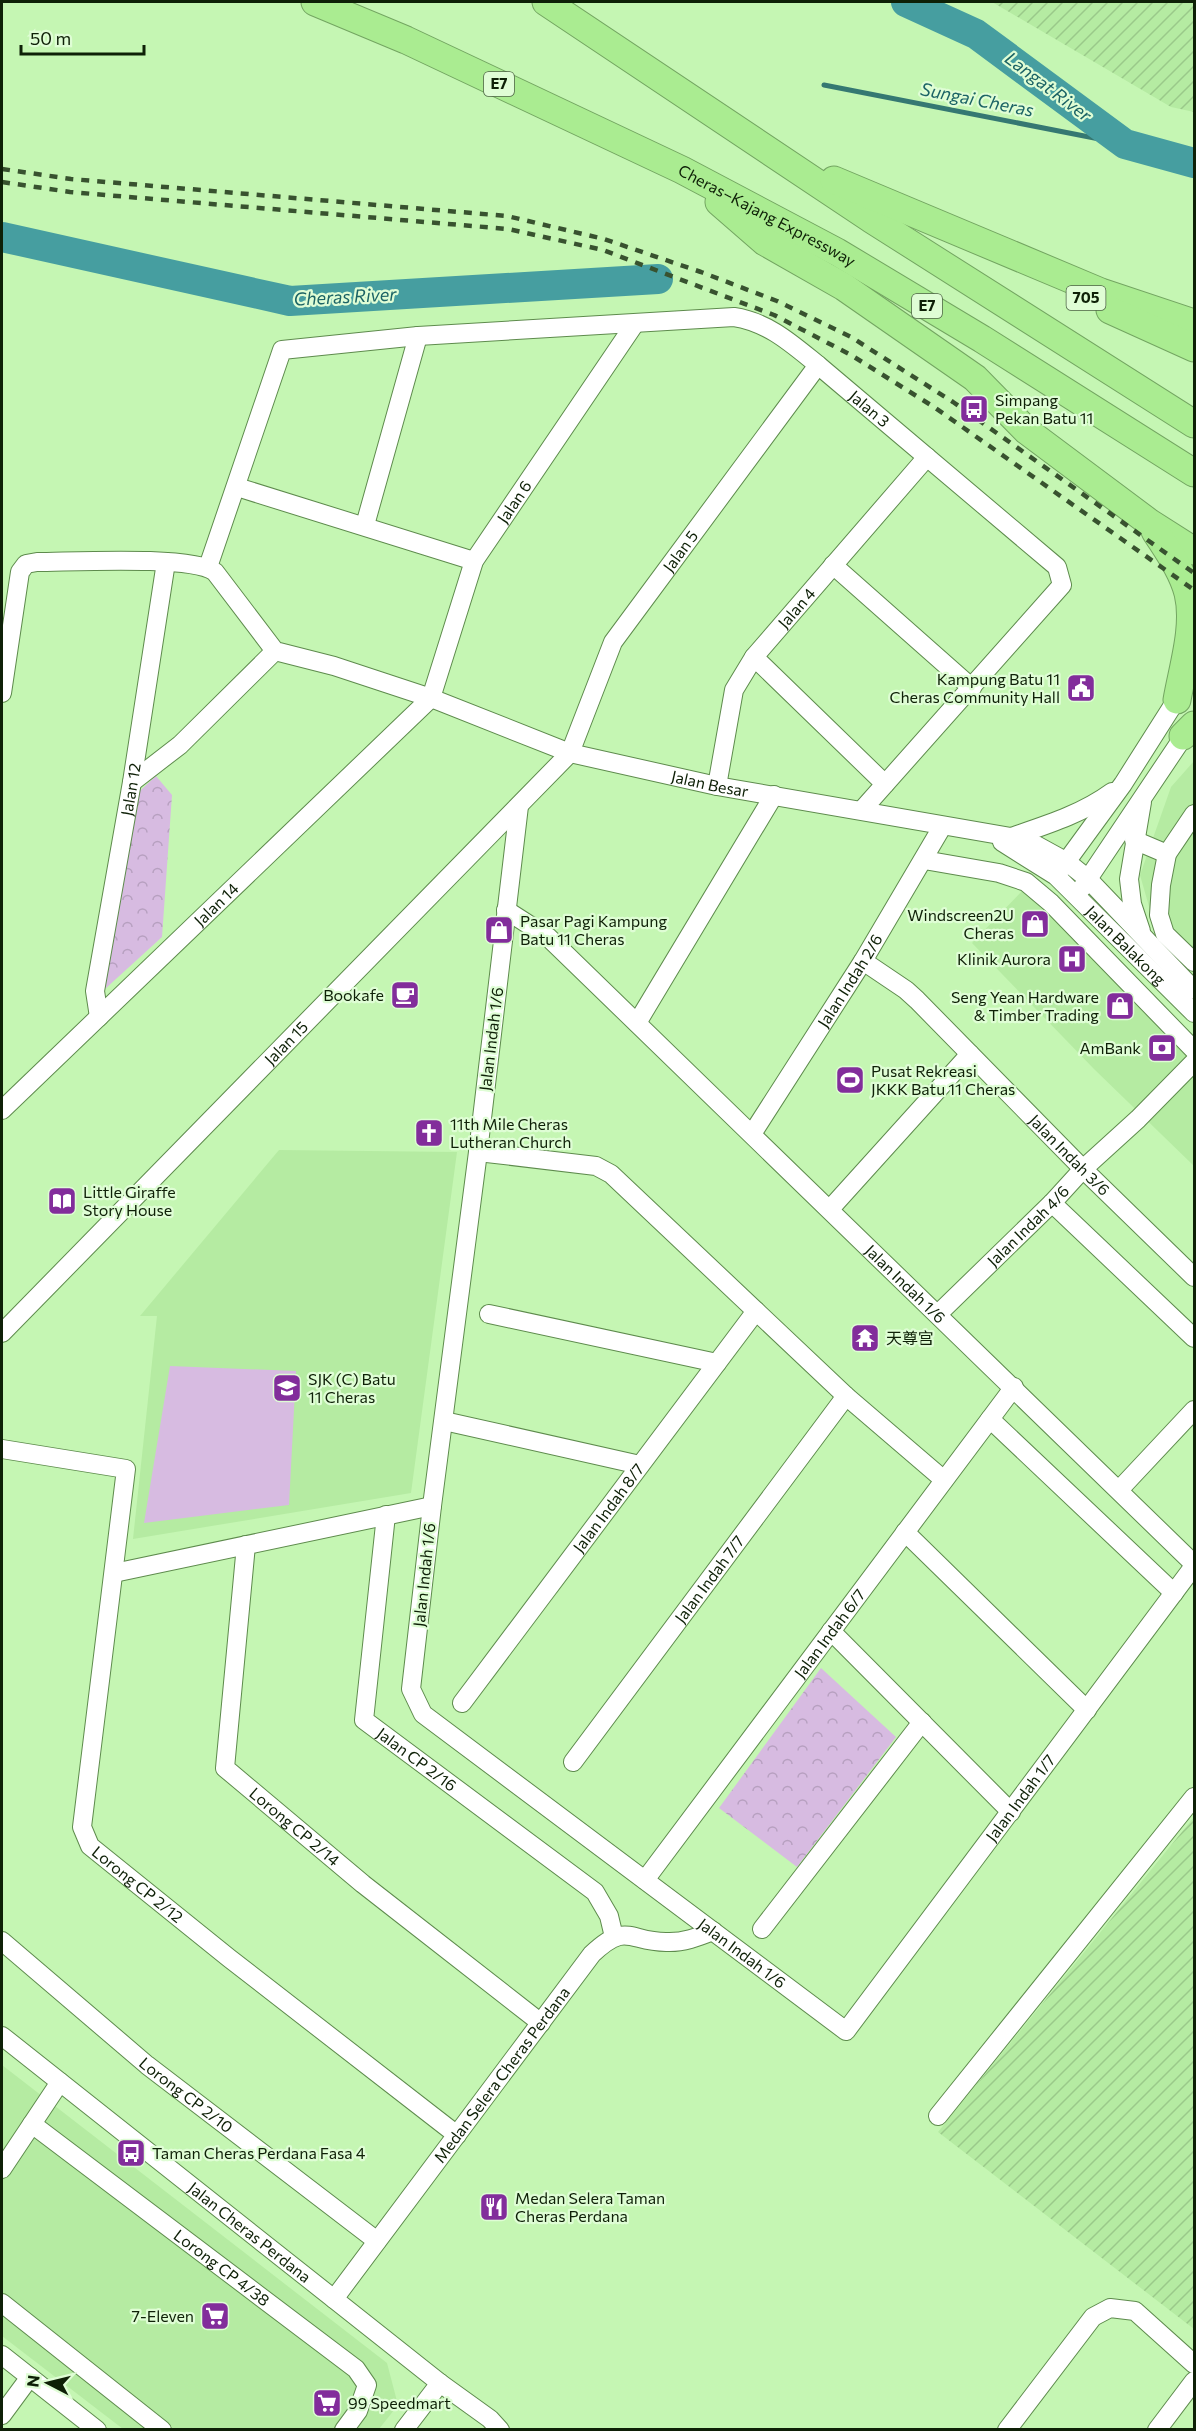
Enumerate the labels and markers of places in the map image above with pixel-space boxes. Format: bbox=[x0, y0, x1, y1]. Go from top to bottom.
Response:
place label: Simpang Pekan Batu 11 bbox=[995, 390, 1093, 427]
bus stop icon: Simpang Pekan Batu 11 bbox=[958, 393, 990, 425]
place label: Kampung Batu 11 Cheras Community Hall bbox=[889, 669, 1060, 706]
public building icon: Kampung Batu 11 Cheras Community Hall bbox=[1065, 672, 1097, 704]
place label: Windscreen2U Cheras bbox=[907, 905, 1014, 942]
shop icon: Windscreen2U Cheras bbox=[1019, 908, 1051, 940]
place label: Pasar Pagi Kampung Batu 11 Cheras bbox=[520, 911, 667, 948]
shop icon: Pasar Pagi Kampung Batu 11 Cheras bbox=[483, 914, 515, 946]
hospital icon: Klinik Aurora bbox=[1056, 943, 1088, 975]
place label: Klinik Aurora bbox=[957, 949, 1051, 968]
cafe icon: Bookafe bbox=[389, 979, 421, 1011]
place label: Bookafe bbox=[323, 985, 384, 1004]
place label: Seng Yean Hardware & Timber Trading bbox=[951, 987, 1099, 1024]
shop icon: Seng Yean Hardware & Timber Trading bbox=[1104, 990, 1136, 1022]
bank icon: AmBank bbox=[1146, 1032, 1178, 1064]
place label: AmBank bbox=[1079, 1038, 1141, 1057]
place label: Pusat Rekreasi JKKK Batu 11 Cheras bbox=[871, 1061, 1015, 1098]
sports icon: Pusat Rekreasi JKKK Batu 11 Cheras bbox=[834, 1064, 866, 1096]
place label: 11th Mile Cheras Lutheran Church bbox=[450, 1114, 571, 1151]
church icon: 11th Mile Cheras Lutheran Church bbox=[413, 1117, 445, 1149]
place label: Little Giraffe Story House bbox=[83, 1182, 176, 1219]
library icon: Little Giraffe Story House bbox=[46, 1185, 78, 1217]
temple icon: 天尊宫 bbox=[849, 1322, 881, 1354]
place label: 天尊宫 bbox=[886, 1328, 934, 1347]
place label: SJK (C) Batu 11 Cheras bbox=[308, 1369, 396, 1406]
school or university icon: SJK (C) Batu 11 Cheras bbox=[271, 1372, 303, 1404]
bus stop icon: Taman Cheras Perdana Fasa 4 bbox=[115, 2137, 147, 2169]
place label: Taman Cheras Perdana Fasa 4 bbox=[152, 2143, 366, 2162]
place label: Medan Selera Taman Cheras Perdana bbox=[515, 2188, 665, 2225]
restaurant icon: Medan Selera Taman Cheras Perdana bbox=[478, 2191, 510, 2223]
supermarket icon: 7-Eleven bbox=[199, 2300, 231, 2332]
place label: 7-Eleven bbox=[131, 2306, 194, 2325]
supermarket icon: 99 Speedmart bbox=[311, 2387, 343, 2419]
place label: 99 Speedmart bbox=[348, 2393, 451, 2412]

